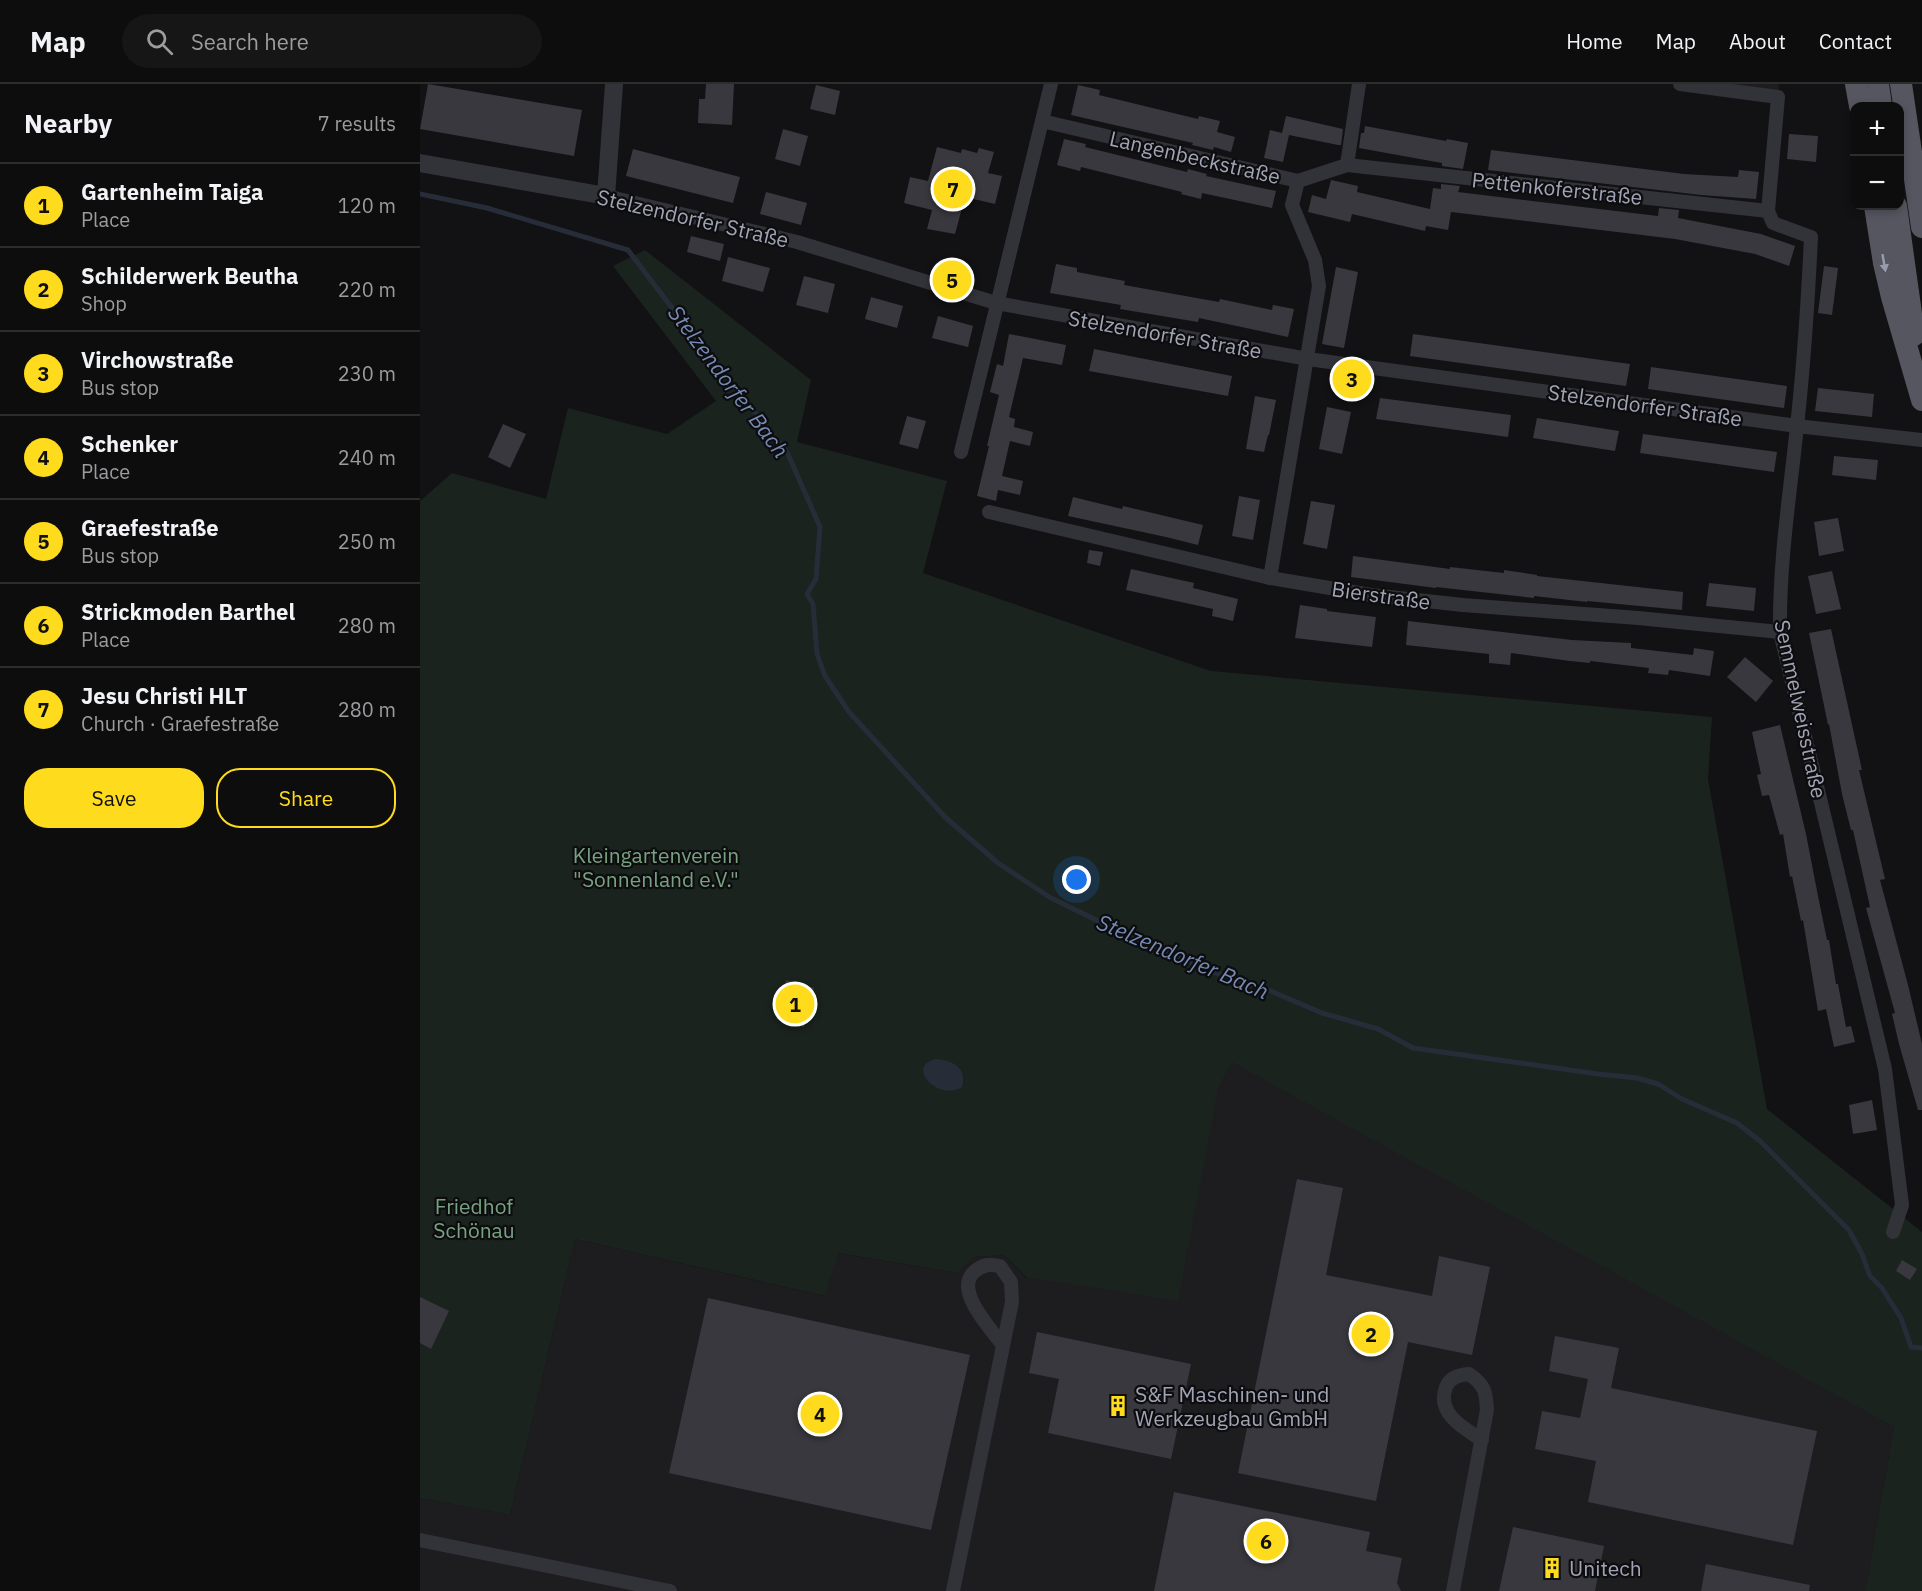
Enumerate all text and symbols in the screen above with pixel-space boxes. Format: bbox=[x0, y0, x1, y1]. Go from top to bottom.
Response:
search box bbox=[122, 14, 542, 68]
text: Map bbox=[30, 23, 86, 60]
icon: search bbox=[143, 25, 176, 58]
text: Search here bbox=[191, 27, 309, 56]
text: Home bbox=[1566, 27, 1623, 55]
text: Map bbox=[1656, 27, 1696, 55]
text: About bbox=[1729, 27, 1786, 55]
text: Contact bbox=[1819, 27, 1892, 55]
map controls bbox=[1850, 102, 1904, 210]
button: + bbox=[1850, 102, 1904, 156]
text: Nearby bbox=[24, 106, 112, 140]
text: 7 results bbox=[318, 110, 396, 137]
street label: Langenbeckstraße bbox=[1107, 124, 1283, 190]
button: − bbox=[1850, 156, 1904, 210]
street label: Pettenkoferstraße bbox=[1470, 165, 1644, 211]
pin: 7 bbox=[934, 166, 972, 212]
text: Gartenheim Taiga bbox=[81, 177, 264, 206]
street label: Stelzendorfer Straße bbox=[594, 182, 792, 254]
text: 1 bbox=[38, 192, 50, 219]
text: 120 m bbox=[338, 192, 396, 219]
text: Place bbox=[81, 206, 130, 233]
one-way arrow bbox=[1880, 254, 1889, 273]
pin: 5 bbox=[932, 258, 972, 302]
text: Schilderwerk Beutha bbox=[81, 261, 299, 290]
text: 2 bbox=[38, 276, 50, 303]
text: 220 m bbox=[338, 276, 396, 303]
text: Shop bbox=[81, 290, 127, 317]
water label: Stelzendorfer Bach bbox=[662, 299, 796, 463]
street label: Stelzendorfer Straße bbox=[1066, 303, 1264, 365]
text: Virchowstraße bbox=[81, 345, 234, 374]
pin: 3 bbox=[1332, 356, 1372, 402]
text: 3 bbox=[38, 360, 50, 387]
text: 230 m bbox=[338, 360, 396, 387]
text: Bus stop bbox=[81, 374, 159, 401]
street label: Stelzendorfer Straße bbox=[1546, 378, 1744, 432]
text: Schenker bbox=[81, 429, 178, 458]
text: 4 bbox=[38, 444, 50, 471]
text: 240 m bbox=[338, 444, 396, 471]
text: Place bbox=[81, 458, 130, 485]
text: Graefestraße bbox=[81, 513, 219, 542]
text: 5 bbox=[38, 528, 50, 555]
text: 250 m bbox=[338, 528, 396, 555]
text: Bus stop bbox=[81, 542, 159, 569]
street label: Bierstraße bbox=[1330, 574, 1432, 616]
text: Strickmoden Barthel bbox=[81, 597, 295, 626]
text: 6 bbox=[38, 612, 50, 639]
text: 280 m bbox=[338, 612, 396, 639]
street label: Semmelweisstraße bbox=[1768, 617, 1834, 801]
text: Place bbox=[81, 626, 130, 653]
text: Jesu Christi HLT bbox=[81, 681, 247, 710]
text: 7 bbox=[38, 696, 50, 723]
text: 280 m bbox=[338, 696, 396, 723]
text: Church · Graefestraße bbox=[81, 710, 279, 737]
button: Save bbox=[24, 768, 204, 828]
button: Share bbox=[216, 768, 396, 828]
park label: Kleingartenverein "Sonnenland e.V." bbox=[573, 841, 739, 893]
your location bbox=[1062, 865, 1091, 894]
water label: Stelzendorfer Bach bbox=[1093, 907, 1273, 1005]
pin: 1 bbox=[776, 982, 814, 1026]
park label: Friedhof Schönau bbox=[433, 1192, 515, 1244]
pin: 2 bbox=[1352, 1312, 1390, 1356]
place label: S&F Maschinen- und Werkzeugbau GmbH bbox=[1135, 1380, 1329, 1432]
pin: 4 bbox=[800, 1392, 840, 1436]
building icon: S&F Maschinen- und Werkzeugbau GmbH bbox=[1106, 1394, 1130, 1418]
pin: 6 bbox=[1246, 1518, 1286, 1564]
place label: Unitech bbox=[1569, 1554, 1642, 1582]
building icon: Unitech bbox=[1540, 1556, 1564, 1580]

